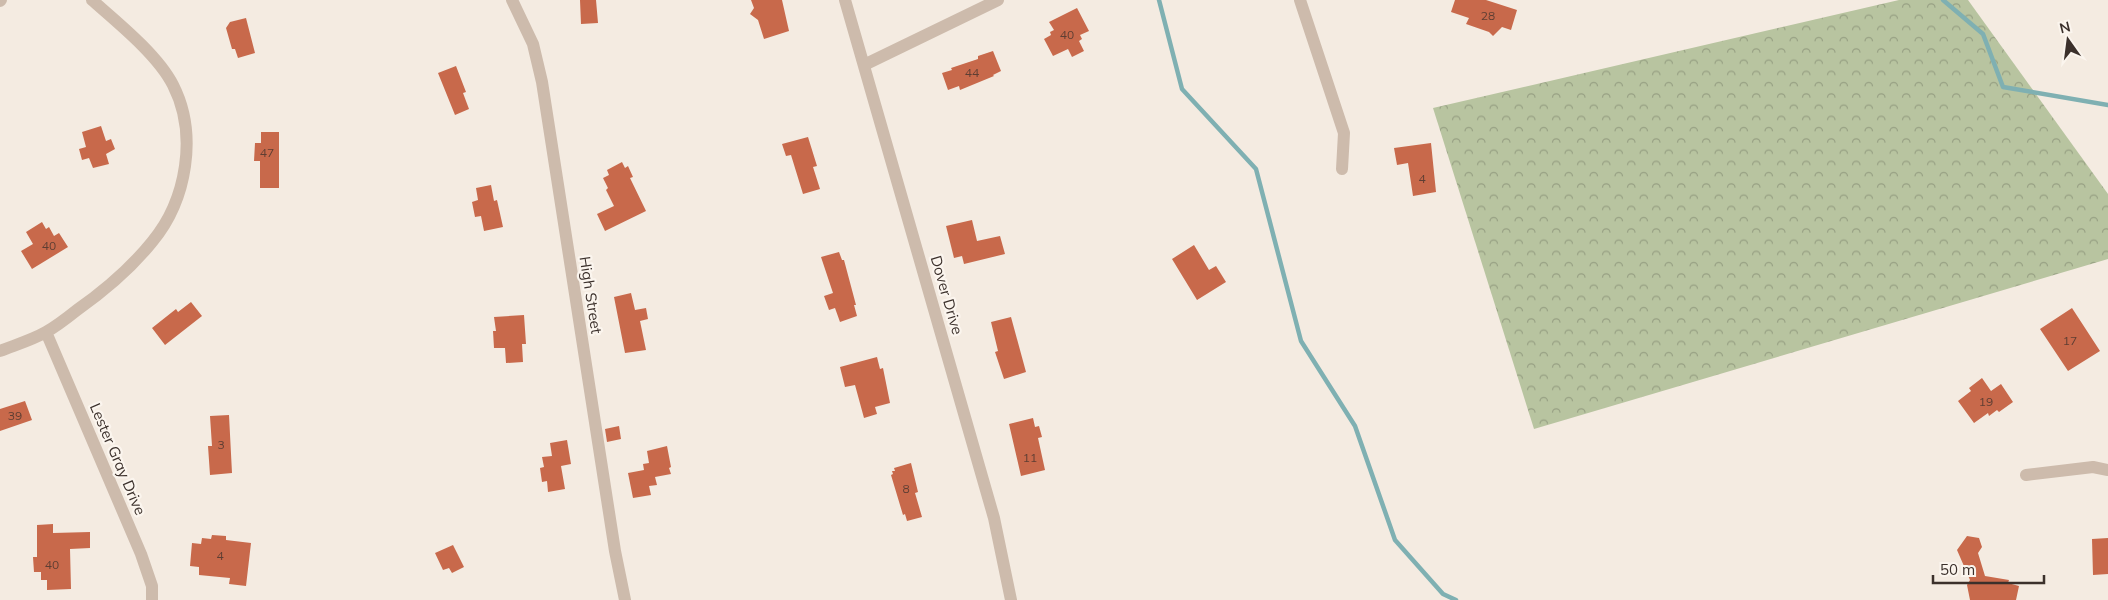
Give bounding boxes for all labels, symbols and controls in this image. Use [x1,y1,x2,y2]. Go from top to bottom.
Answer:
house number: 28 [1481,8,1495,23]
north arrow [2043,15,2093,65]
text: N [2058,17,2072,37]
house number: 40 [1060,27,1074,42]
house number: 44 [965,65,979,80]
house number: 47 [260,145,274,160]
house number: 4 [1418,171,1426,186]
house number: 40 [42,238,56,253]
street label: Dover Drive [927,253,967,337]
street label: High Street [575,255,607,335]
house number: 17 [2063,333,2077,348]
house number: 19 [1979,394,1993,409]
street label: Lester Gray Drive [86,400,150,518]
house number: 39 [8,408,22,423]
house number: 3 [217,437,225,452]
house number: 11 [1023,450,1037,465]
house number: 8 [902,481,910,496]
house number: 4 [216,548,224,563]
scale bar [1933,552,2044,584]
house number: 40 [45,557,59,572]
text: 50 m [1940,560,1975,579]

